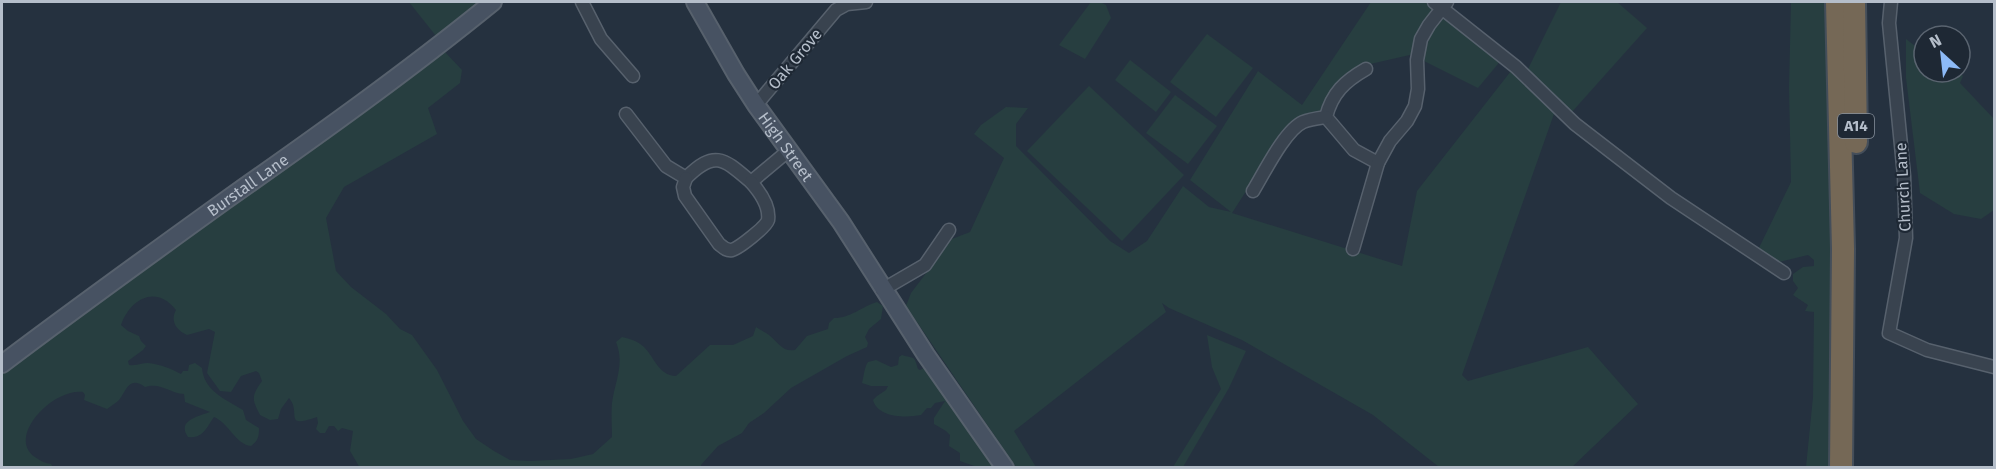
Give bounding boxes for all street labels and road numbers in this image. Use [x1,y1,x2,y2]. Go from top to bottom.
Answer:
street label: Oak Grove [764,25,826,93]
street label: High Street [755,108,818,185]
road number: A14 [1838,114,1874,138]
street label: Church Lane [1891,142,1915,232]
street label: Burstall Lane [203,150,292,220]

